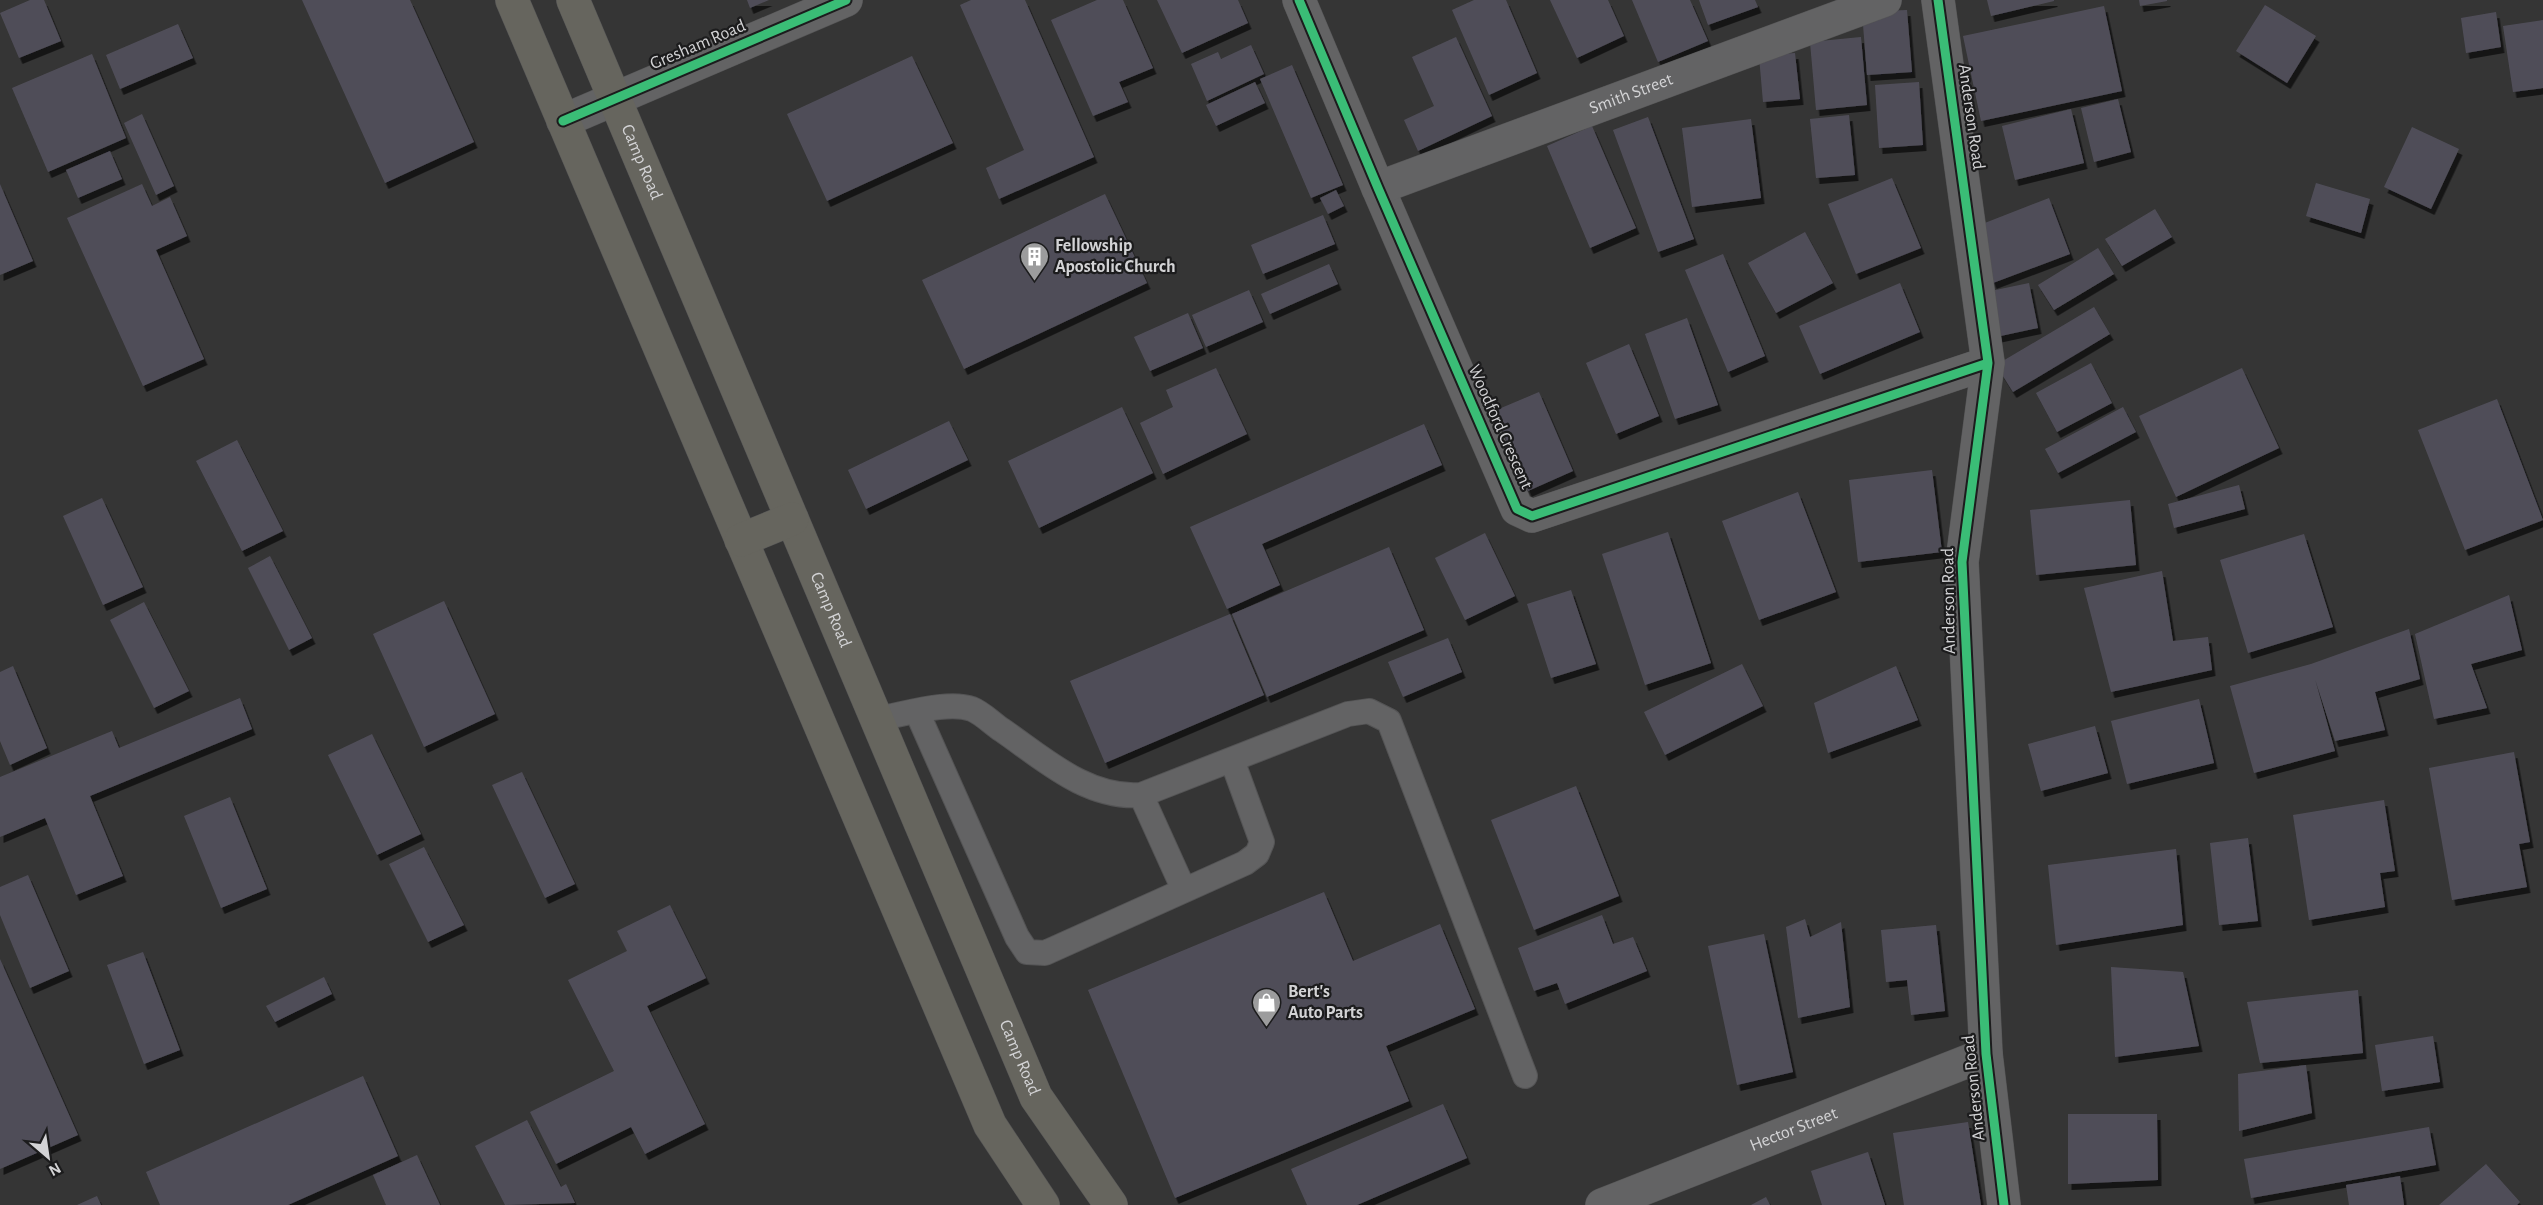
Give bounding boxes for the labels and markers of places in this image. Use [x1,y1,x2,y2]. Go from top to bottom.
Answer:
place label: Fellowship Apostolic Church [1055,237,1175,276]
building icon: Fellowship Apostolic Church [1018,240,1050,282]
place label: Bert's Auto Parts [1288,983,1363,1022]
shop icon: Bert's Auto Parts [1251,986,1283,1028]

